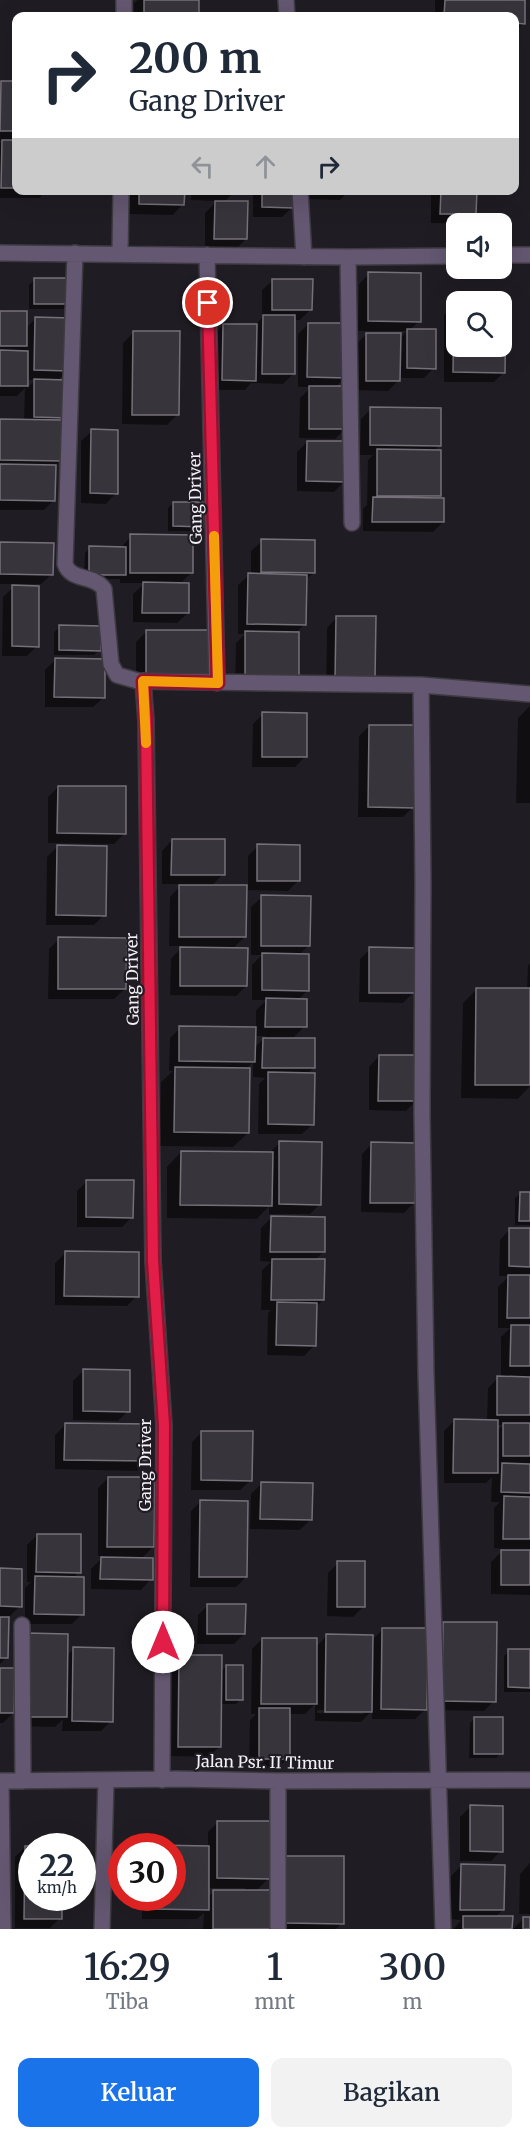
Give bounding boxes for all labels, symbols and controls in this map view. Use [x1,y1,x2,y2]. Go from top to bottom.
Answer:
text: 200 m [129,32,261,84]
icon: right [30,36,108,114]
text: Gang Driver [129,84,285,118]
icon: left [186,150,219,183]
icon: ahead [249,150,282,183]
icon: right [312,150,345,183]
map controls [446,213,512,357]
button: sound [446,213,512,279]
pin [182,277,233,328]
icon: arrive [191,286,224,319]
button: search [446,291,512,357]
street label: Gang Driver [184,451,206,545]
street label: Gang Driver [121,932,143,1026]
street label: Gang Driver [135,1419,155,1511]
position arrow [131,1610,195,1674]
street label: Jalan Psr. II Timur [194,1751,335,1773]
speed limit sign: 30 [108,1833,186,1911]
text: 22 [40,1846,74,1884]
text: km/h [37,1878,77,1897]
text: 16:29 [84,1945,171,1990]
text: 1 [266,1945,283,1990]
text: 300 [379,1945,446,1990]
text: Tiba [106,1989,149,2014]
text: mnt [254,1989,295,2014]
text: m [403,1989,422,2014]
button: Keluar [18,2058,259,2127]
button: Bagikan [271,2058,512,2127]

